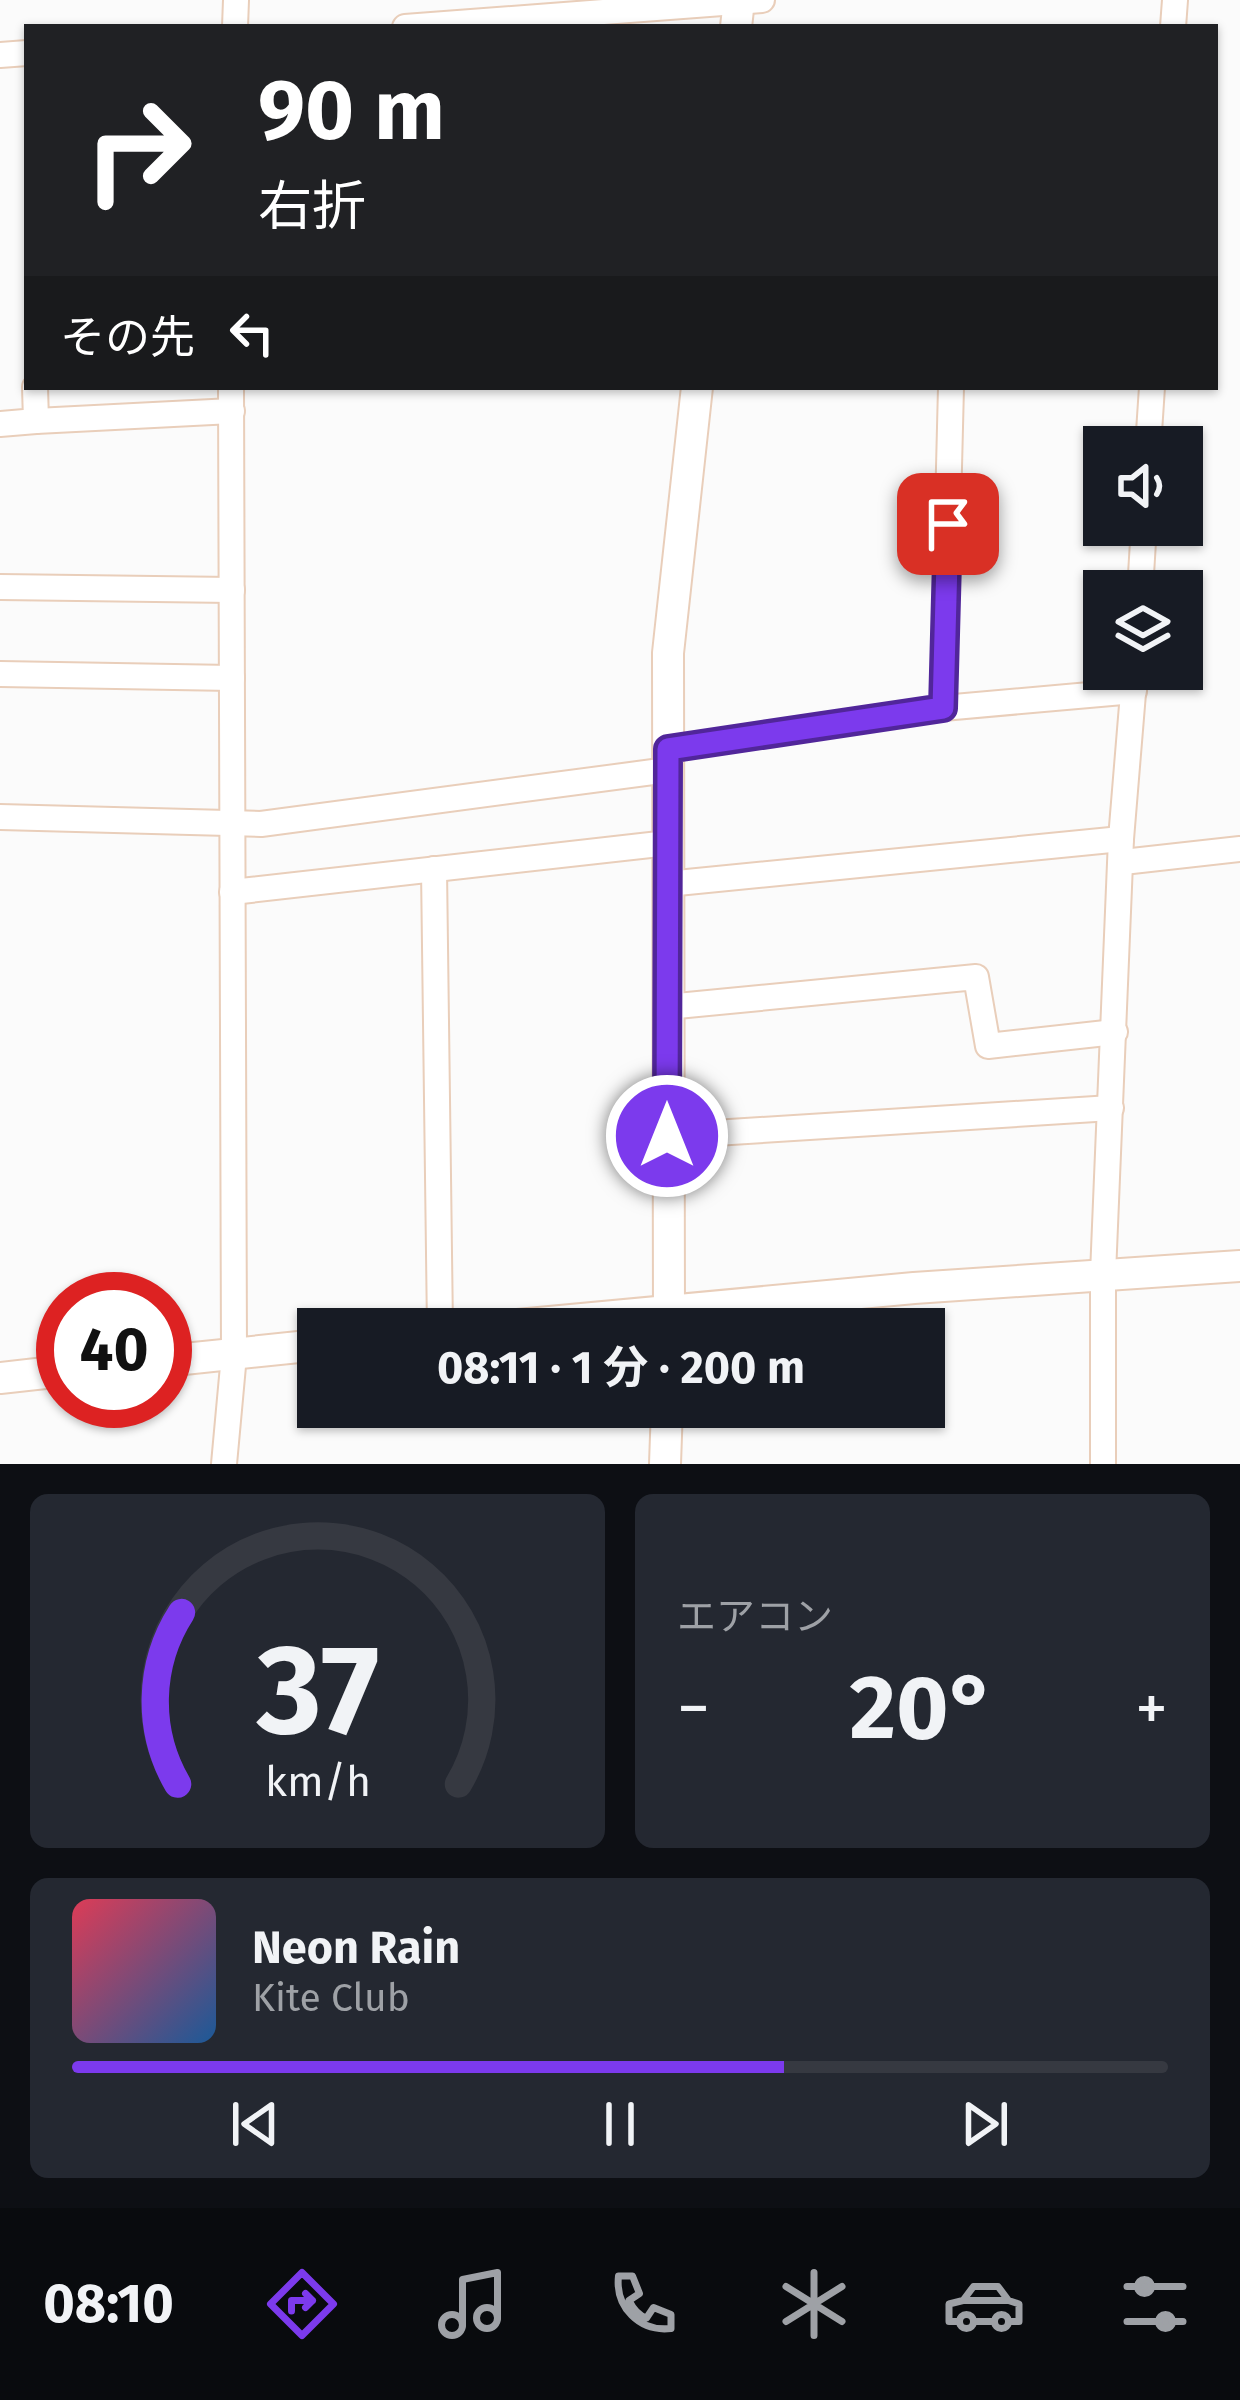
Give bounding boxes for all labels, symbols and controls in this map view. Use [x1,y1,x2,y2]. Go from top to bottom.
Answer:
text: 90 m [258,60,445,161]
icon: right [60,72,216,228]
text: 右折 [258,175,366,239]
icon: left [219,300,285,366]
text: その先 [60,311,195,365]
map controls [1083,426,1203,690]
button: sound [1083,426,1203,546]
pin [897,473,999,575]
icon: arrive [915,491,981,557]
button: layers [1083,570,1203,690]
position arrow [604,1073,730,1199]
speed limit sign: 40 [36,1272,192,1428]
text: 08:11 · 1 分 · 200 m [437,1341,805,1395]
text: エアコン [677,1594,833,1640]
text: 37 [255,1616,379,1766]
text: 20° [849,1654,996,1762]
text: − [677,1669,710,1748]
text: + [1135,1669,1168,1748]
text: km/h [264,1756,371,1807]
text: Neon Rain [252,1921,460,1975]
text: Kite Club [252,1975,410,2021]
icon: previous [222,2091,288,2157]
icon: pause [587,2091,653,2157]
icon: next [952,2091,1018,2157]
icon: directions [260,2262,344,2346]
icon: music [431,2262,515,2346]
icon: phone [601,2262,685,2346]
icon: climate [772,2262,856,2346]
icon: car [942,2262,1026,2346]
icon: filters [1113,2262,1197,2346]
text: 08:10 [43,2272,174,2336]

